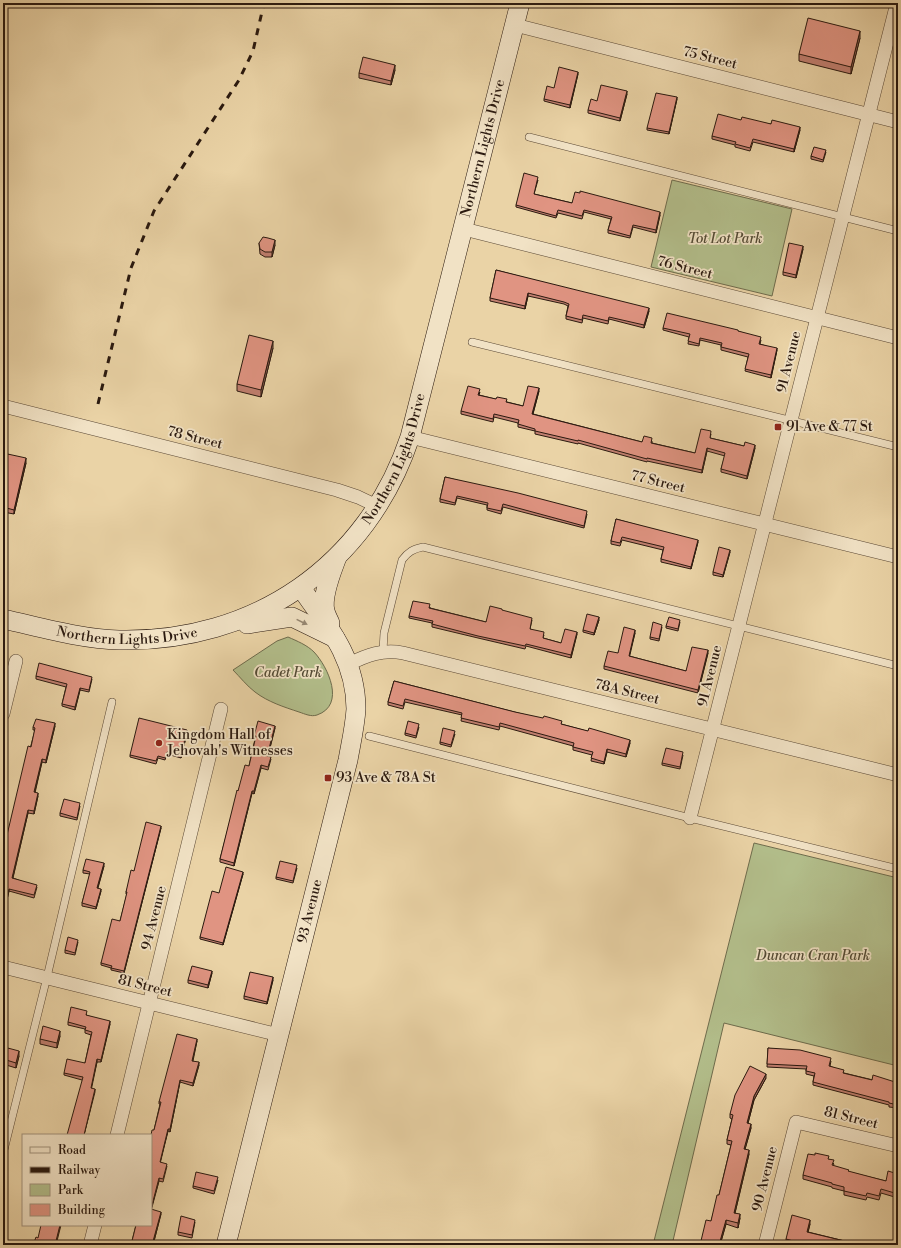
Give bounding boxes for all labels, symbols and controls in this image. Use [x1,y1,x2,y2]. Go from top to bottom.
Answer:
street label: 75 Street [681,43,739,73]
street label: Northern Lights Drive [457,77,509,219]
park label: Tot Lot Park [688,230,762,248]
street label: 76 Street [656,252,714,284]
street label: 91 Avenue [773,329,805,395]
street label: Northern Lights Drive [358,391,430,528]
place label: 91 Ave & 77 St [786,418,873,436]
street label: 78 Street [166,422,225,454]
marker: 91 Ave & 77 St [773,422,783,432]
street label: 77 Street [629,467,687,497]
one-way arrow [296,618,308,625]
street label: Northern Lights Drive [55,622,199,649]
street label: 91 Avenue [694,643,726,709]
park label: Cadet Park [254,664,322,682]
street label: 78A Street [593,675,661,709]
place label: Kingdom Hall of Jehovah's Witnesses [166,726,293,760]
marker: Kingdom Hall of Jehovah's Witnesses [154,738,164,748]
place label: 93 Ave & 78A St [336,769,436,787]
marker: 93 Ave & 78A St [323,773,333,783]
street label: 93 Avenue [293,878,327,945]
street label: 94 Avenue [137,884,171,952]
park label: Duncan Cran Park [755,947,870,965]
street label: 81 Street [116,971,174,1001]
street label: 81 Street [822,1103,880,1133]
legend [22,1134,152,1226]
text: Road [58,1143,86,1158]
street label: 90 Avenue [748,1144,782,1214]
text: Railway [58,1163,100,1178]
text: Park [58,1183,84,1198]
text: Building [57,1203,106,1218]

